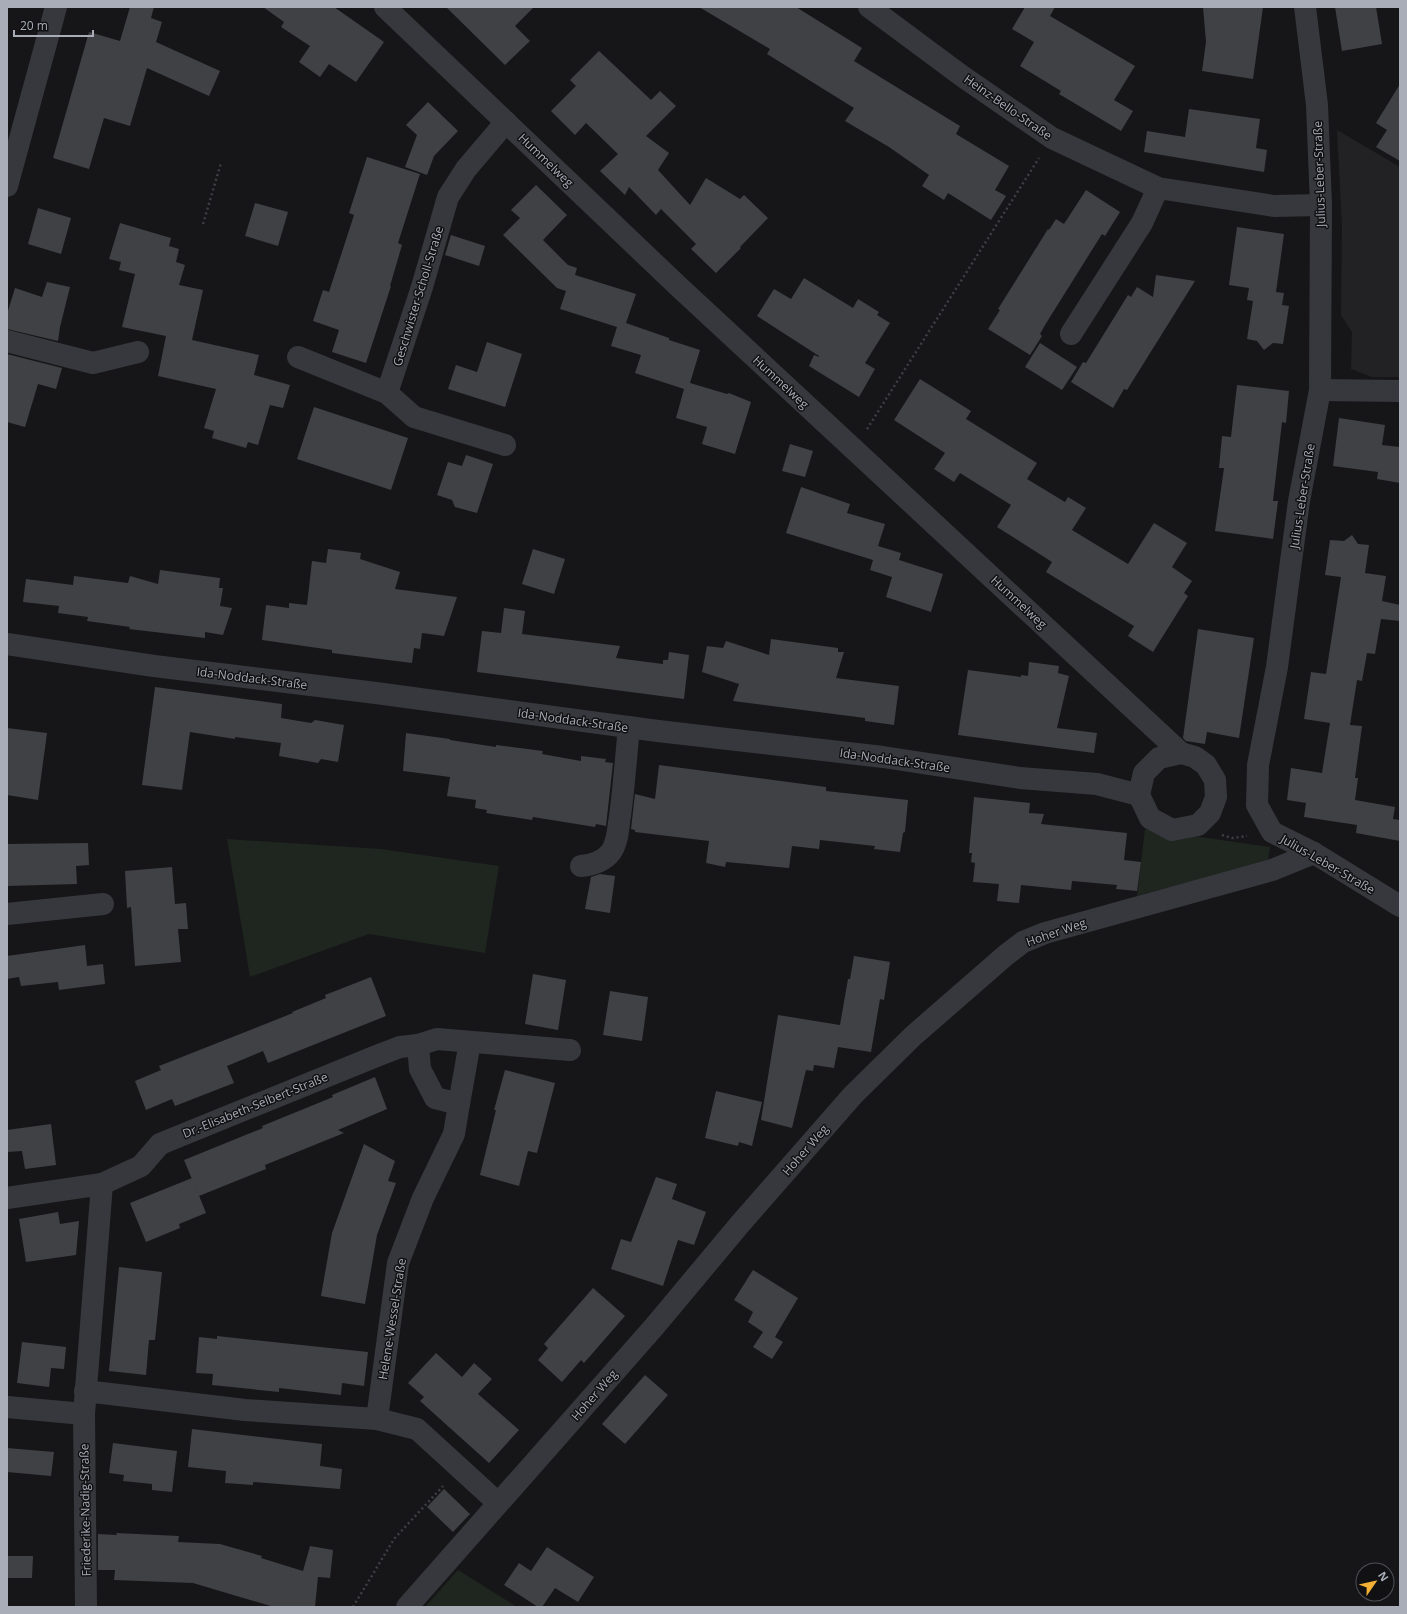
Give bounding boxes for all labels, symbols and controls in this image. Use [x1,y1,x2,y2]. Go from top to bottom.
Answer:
scale bar [14,12,93,38]
text: 20 m [20,17,48,34]
street label: Heinz-Bello-Straße [961,70,1056,144]
street label: Julius-Leber-Straße [1309,120,1329,228]
street label: Hummelweg [515,129,578,191]
street label: Geschwister-Scholl-Straße [389,224,447,368]
street label: Hummelweg [749,352,813,413]
street label: Julius-Leber-Straße [1285,442,1319,551]
street label: Hummelweg [987,572,1051,633]
street label: Ida-Noddack-Straße [196,663,309,693]
street label: Ida-Noddack-Straße [517,704,630,736]
street label: Ida-Noddack-Straße [839,744,952,776]
street label: Julius-Leber-Straße [1277,830,1378,898]
street label: Hoher Weg [1024,914,1089,950]
street label: Dr.-Elisabeth-Selbert-Straße [180,1068,330,1142]
street label: Hoher Weg [778,1120,832,1179]
street label: Helene-Wessel-Straße [374,1257,410,1381]
street label: Hoher Weg [567,1365,621,1424]
street label: Friederike-Nadig-Straße [75,1443,95,1577]
north arrow [1355,1562,1395,1602]
text: N [1375,1568,1392,1584]

